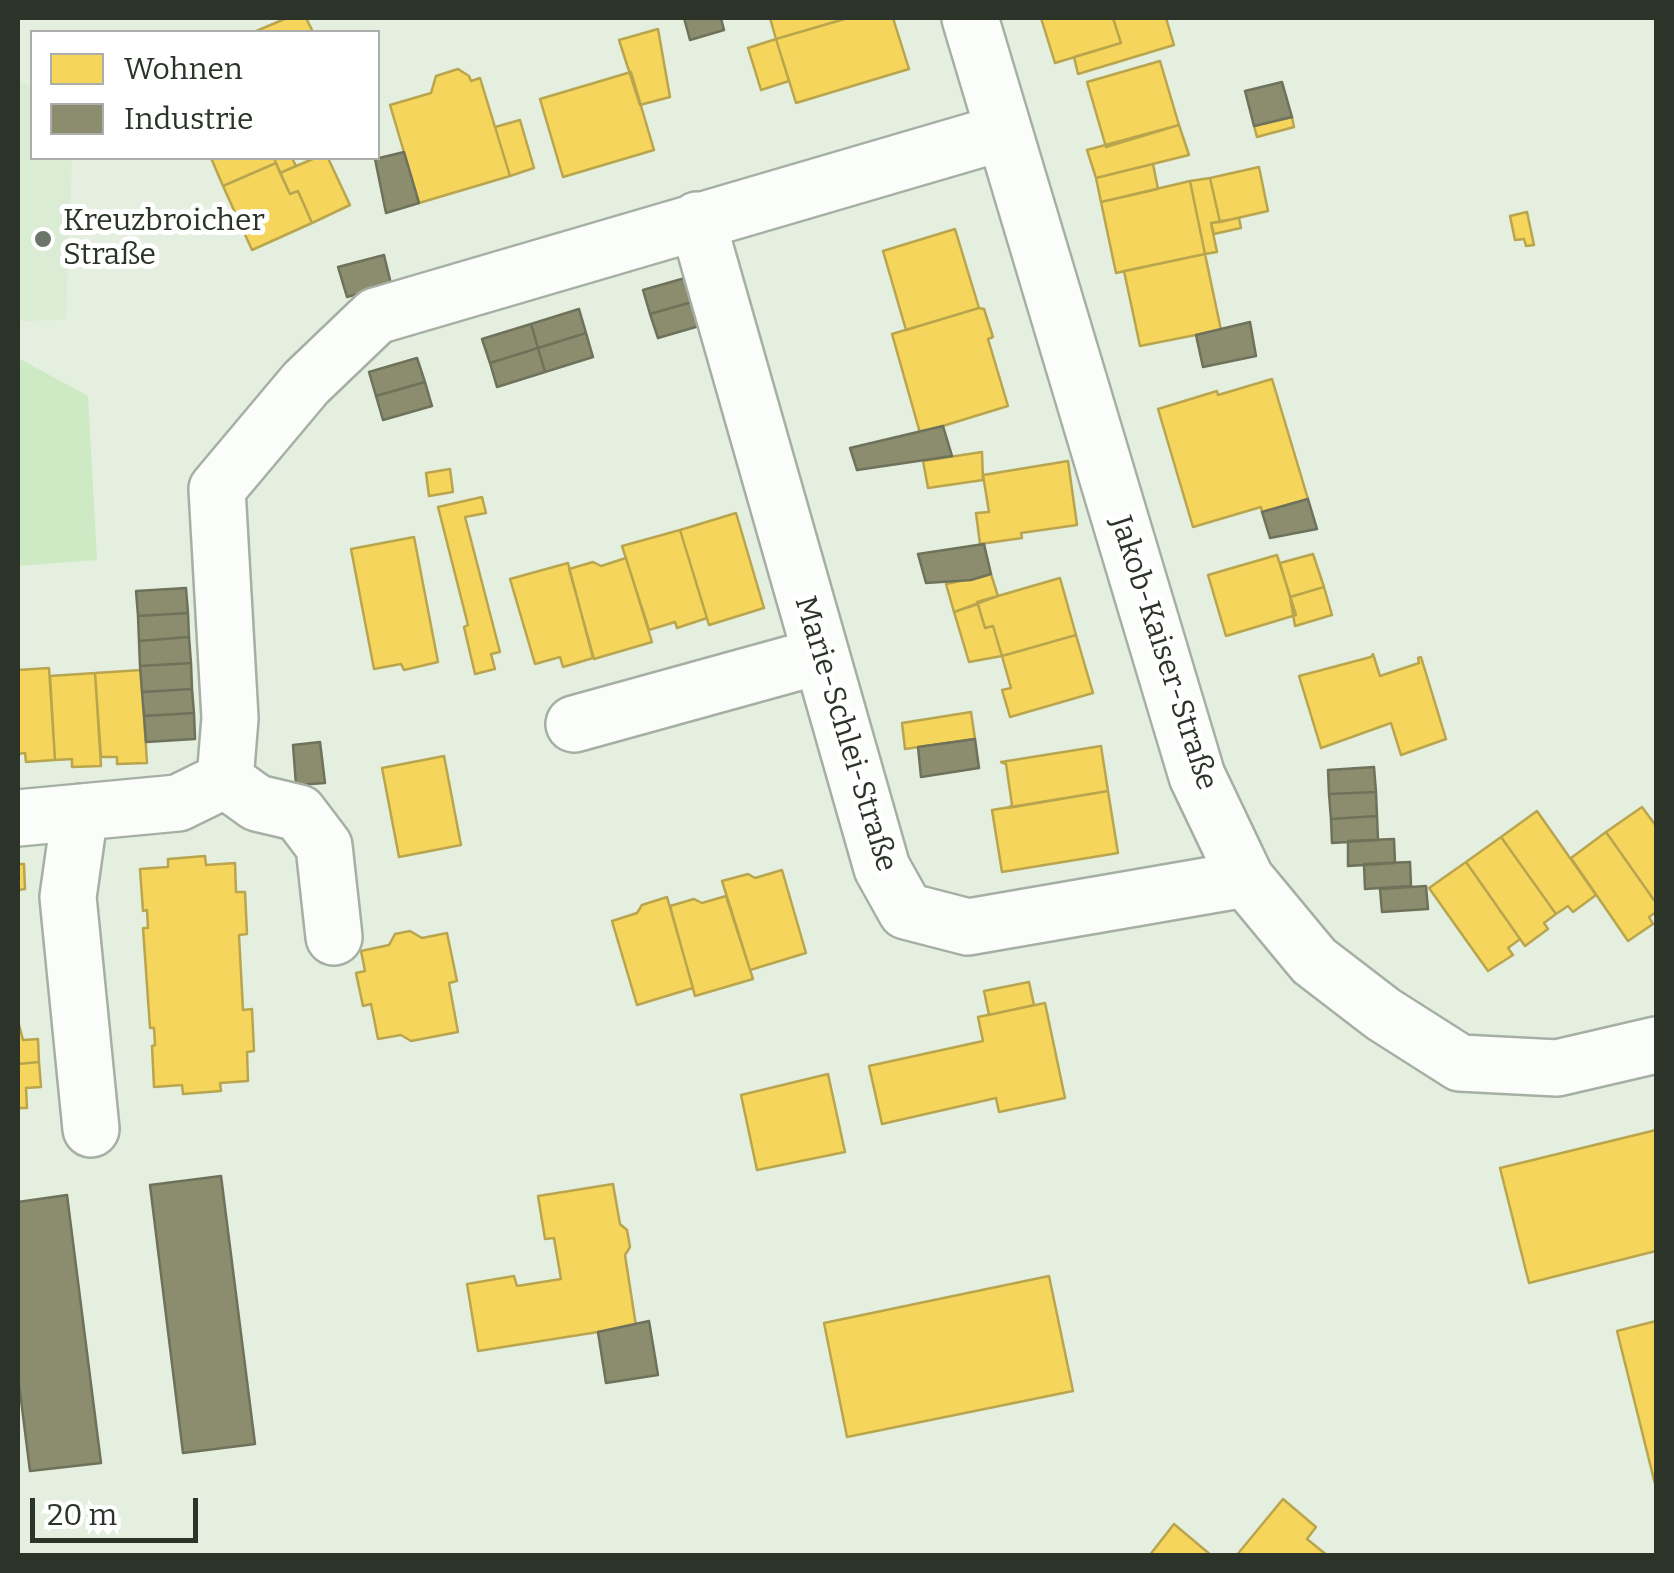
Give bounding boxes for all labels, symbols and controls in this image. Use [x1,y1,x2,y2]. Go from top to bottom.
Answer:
legend [30,30,380,160]
text: Wohnen [124,51,243,87]
text: Industrie [124,101,253,137]
place label: Kreuzbroicher Straße [63,204,265,274]
marker: Kreuzbroicher Straße [32,228,54,250]
street label: Jakob-Kaiser-Straße [1102,511,1224,795]
street label: Marie-Schlei-Straße [786,592,904,876]
scale bar [35,1478,202,1540]
text: 20 m [47,1497,117,1533]

